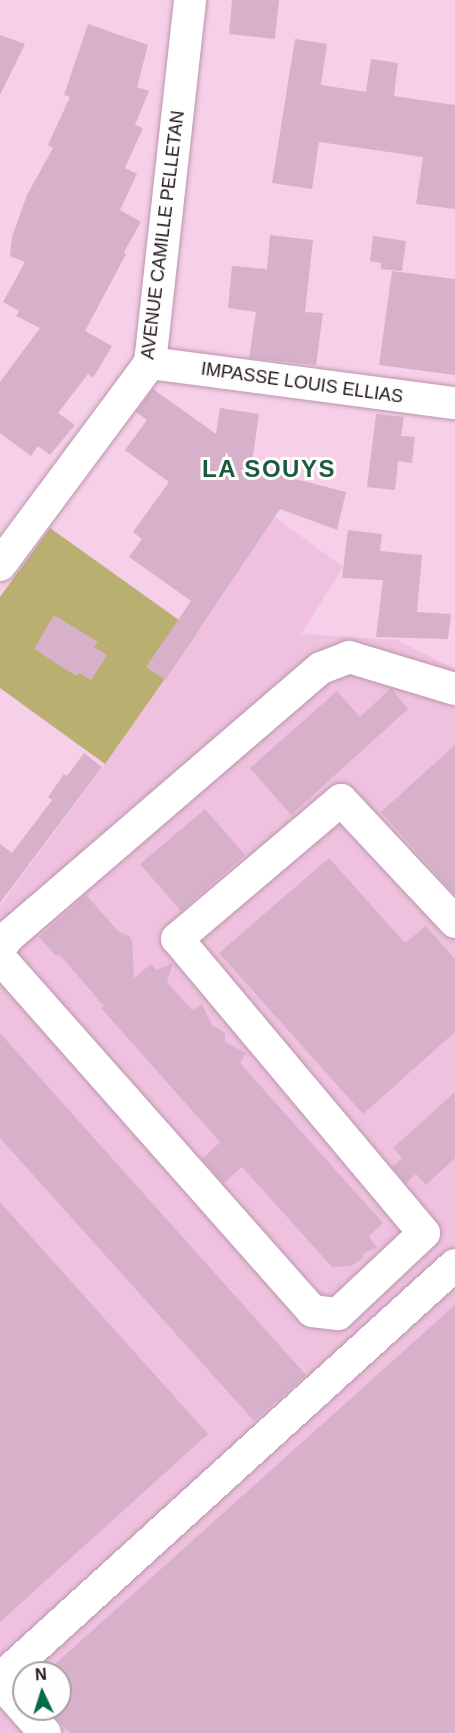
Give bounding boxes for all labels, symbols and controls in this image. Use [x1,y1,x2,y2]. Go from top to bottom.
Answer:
street label: AVENUE CAMILLE PELLETAN [137,109,189,361]
street label: IMPASSE LOUIS ELLIAS [200,358,404,408]
district label: LA SOUYS [202,455,336,483]
north arrow [12,1661,72,1721]
text: N [34,1666,47,1683]

